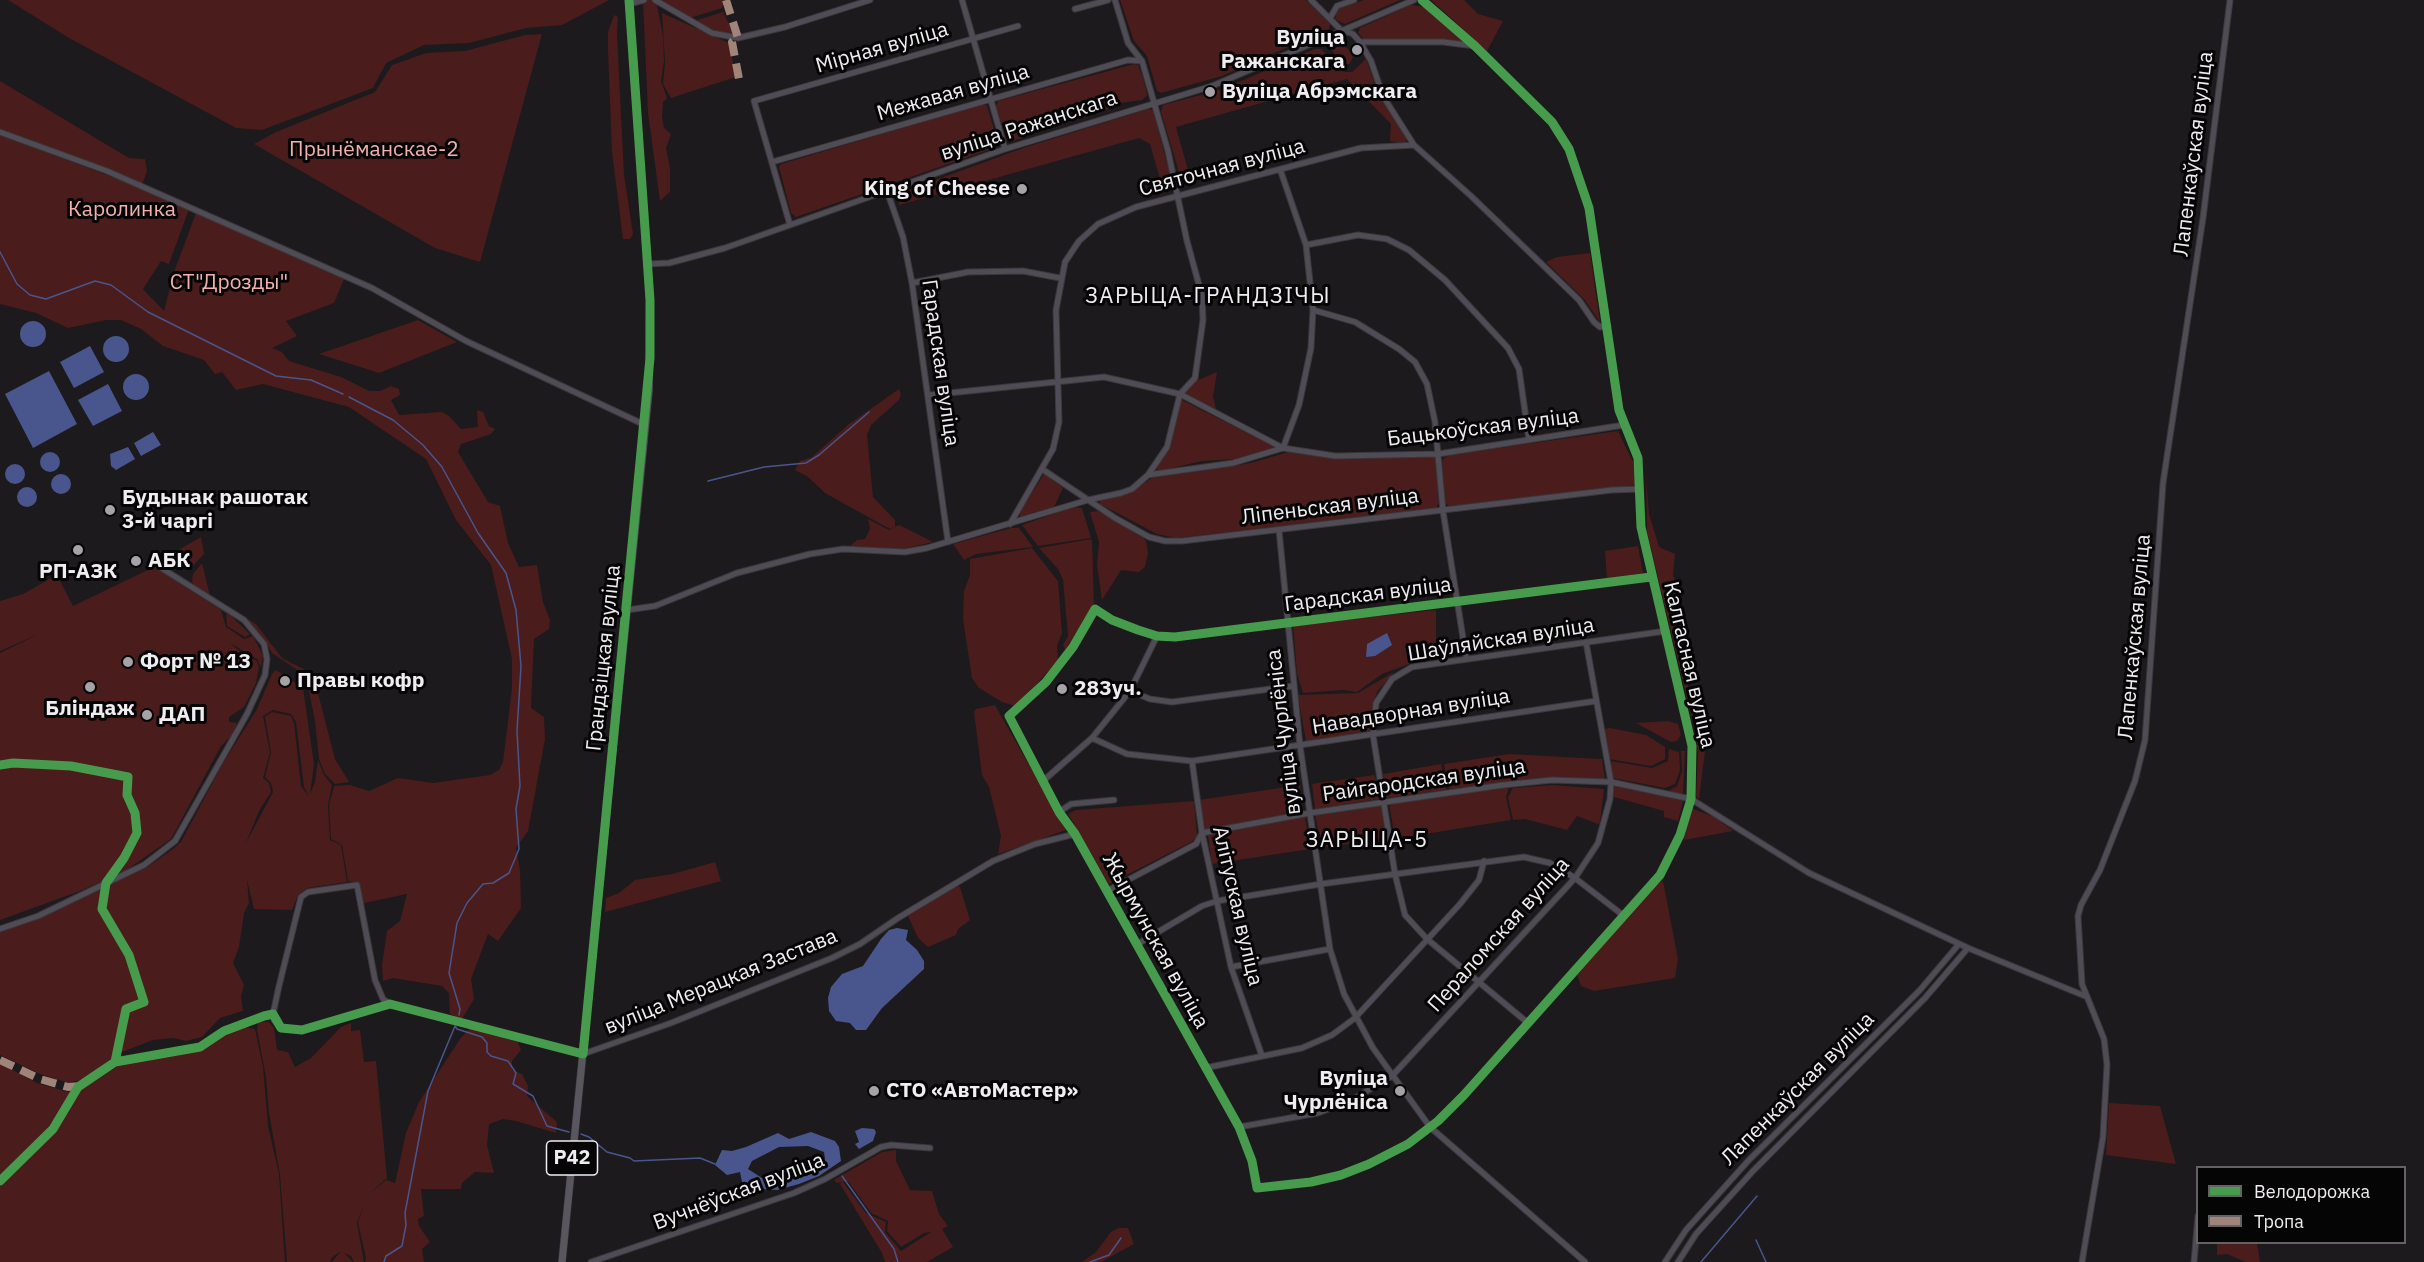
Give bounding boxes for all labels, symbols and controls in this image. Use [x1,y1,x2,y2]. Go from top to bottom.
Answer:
street label: Мірная вуліца [813,17,951,79]
place label: Вуліца Ражанскага [1221,25,1345,75]
marker: Вуліца Ражанскага [1350,43,1364,57]
street label: Лапенкаўская вуліца [2169,50,2219,258]
street label: Межавая вуліца [874,59,1032,127]
place label: Вуліца Абрэмскага [1222,79,1417,105]
marker: Вуліца Абрэмскага [1203,85,1217,99]
street label: вуліца Ражанскага [938,86,1120,166]
street label: Святочная вуліца [1136,134,1308,202]
park label: Прынёманскае-2 [289,137,459,163]
place label: King of Cheese [864,176,1010,202]
marker: King of Cheese [1015,182,1029,196]
park label: Каролинка [68,197,176,223]
park label: СТ"Дрозды" [170,270,288,296]
street label: Гарадская вуліца [916,278,964,448]
district label: ЗАРЫЦА-ГРАНДЗІЧЫ [1085,284,1331,310]
street label: Бацькоўская вуліца [1386,404,1580,452]
street label: Ліпеньская вуліца [1240,484,1420,530]
place label: Будынак рашотак 3-й чаргі [122,485,308,535]
marker: Будынак рашотак 3-й чаргі [103,503,117,517]
street label: Лапенкаўская вуліца [2113,533,2157,741]
marker: РП-АЗК [71,543,85,557]
place label: АБК [148,548,190,574]
marker: АБК [129,554,143,568]
place label: РП-АЗК [39,559,117,585]
street label: Грандзіцкая вуліца [582,564,626,752]
street label: Гарадская вуліца [1283,572,1453,618]
street label: Калгасная вуліца [1658,579,1720,751]
street label: Шаўляйская вуліца [1406,613,1596,667]
street label: вуліца Чурлёніса [1261,648,1307,816]
place label: Форт № 13 [140,649,251,675]
marker: Форт № 13 [121,655,135,669]
place label: Правы кофр [297,668,424,694]
marker: Правы кофр [278,674,292,688]
place label: 283уч. [1074,676,1142,702]
marker: Бліндаж [83,680,97,694]
marker: 283уч. [1055,682,1069,696]
street label: Навадворная вуліца [1310,684,1512,740]
place label: Бліндаж [45,696,135,722]
place label: ДАП [159,702,205,728]
marker: ДАП [140,708,154,722]
street label: Райгародская вуліца [1321,754,1527,808]
street label: Алітуская вуліца [1206,824,1268,988]
district label: ЗАРЫЦА-5 [1305,828,1429,854]
street label: Жырмунская вуліца [1096,849,1214,1033]
street label: Пераломская вуліца [1423,852,1575,1018]
street label: вуліца Мерацкая Застава [601,924,841,1040]
street label: Лапенкаўская вуліца [1716,1007,1880,1171]
place label: Вуліца Чурлёніса [1284,1066,1388,1116]
place label: СТО «АвтоМастер» [886,1078,1078,1104]
marker: СТО «АвтоМастер» [867,1084,881,1098]
marker: Вуліца Чурлёніса [1393,1084,1407,1098]
road number: Р42 [546,1141,598,1175]
street label: Вучнёўская вуліца [650,1148,828,1236]
legend [2196,1166,2406,1244]
text: Велодорожка [2254,1180,2370,1203]
text: Тропа [2254,1210,2304,1233]

